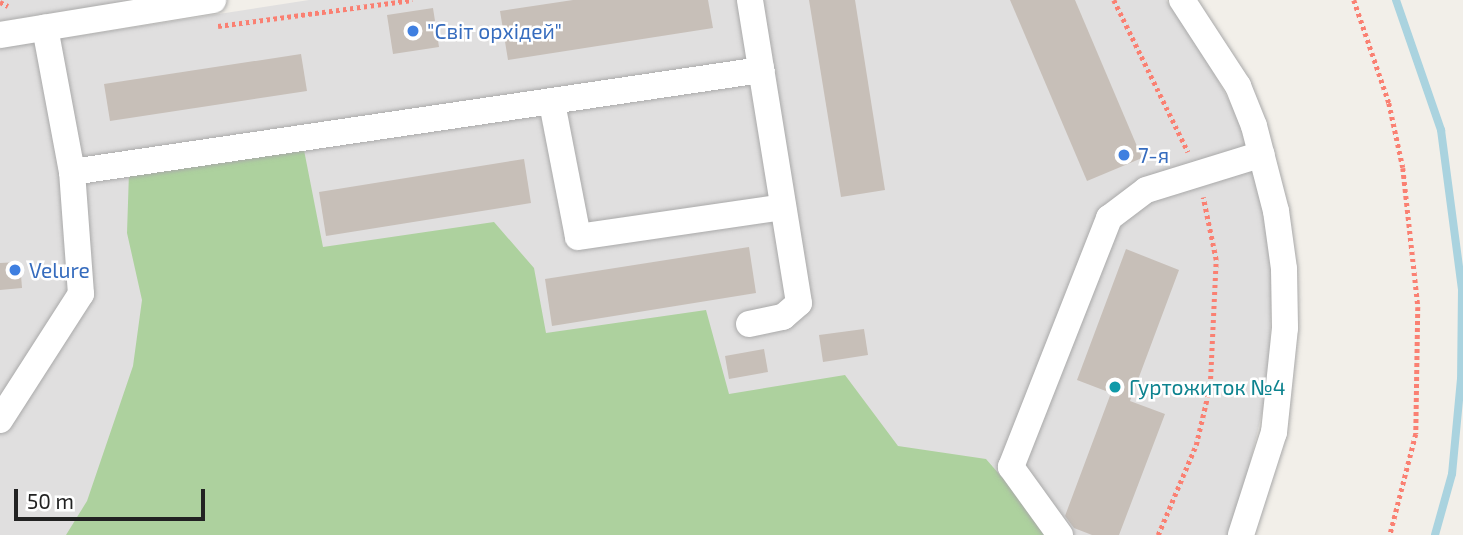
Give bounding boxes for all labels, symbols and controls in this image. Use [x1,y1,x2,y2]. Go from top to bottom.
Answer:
place label: "Світ орхідей" [427,18,562,44]
marker: "Світ орхідей" [405,23,421,39]
place label: 7-я [1138,142,1169,168]
marker: 7-я [1116,147,1132,163]
place label: Velure [29,257,90,283]
marker: Velure [7,262,23,278]
place label: Гуртожиток №4 [1129,374,1286,400]
marker: Гуртожиток №4 [1107,379,1123,395]
scale bar [18,476,208,520]
text: 50 m [27,488,74,513]

